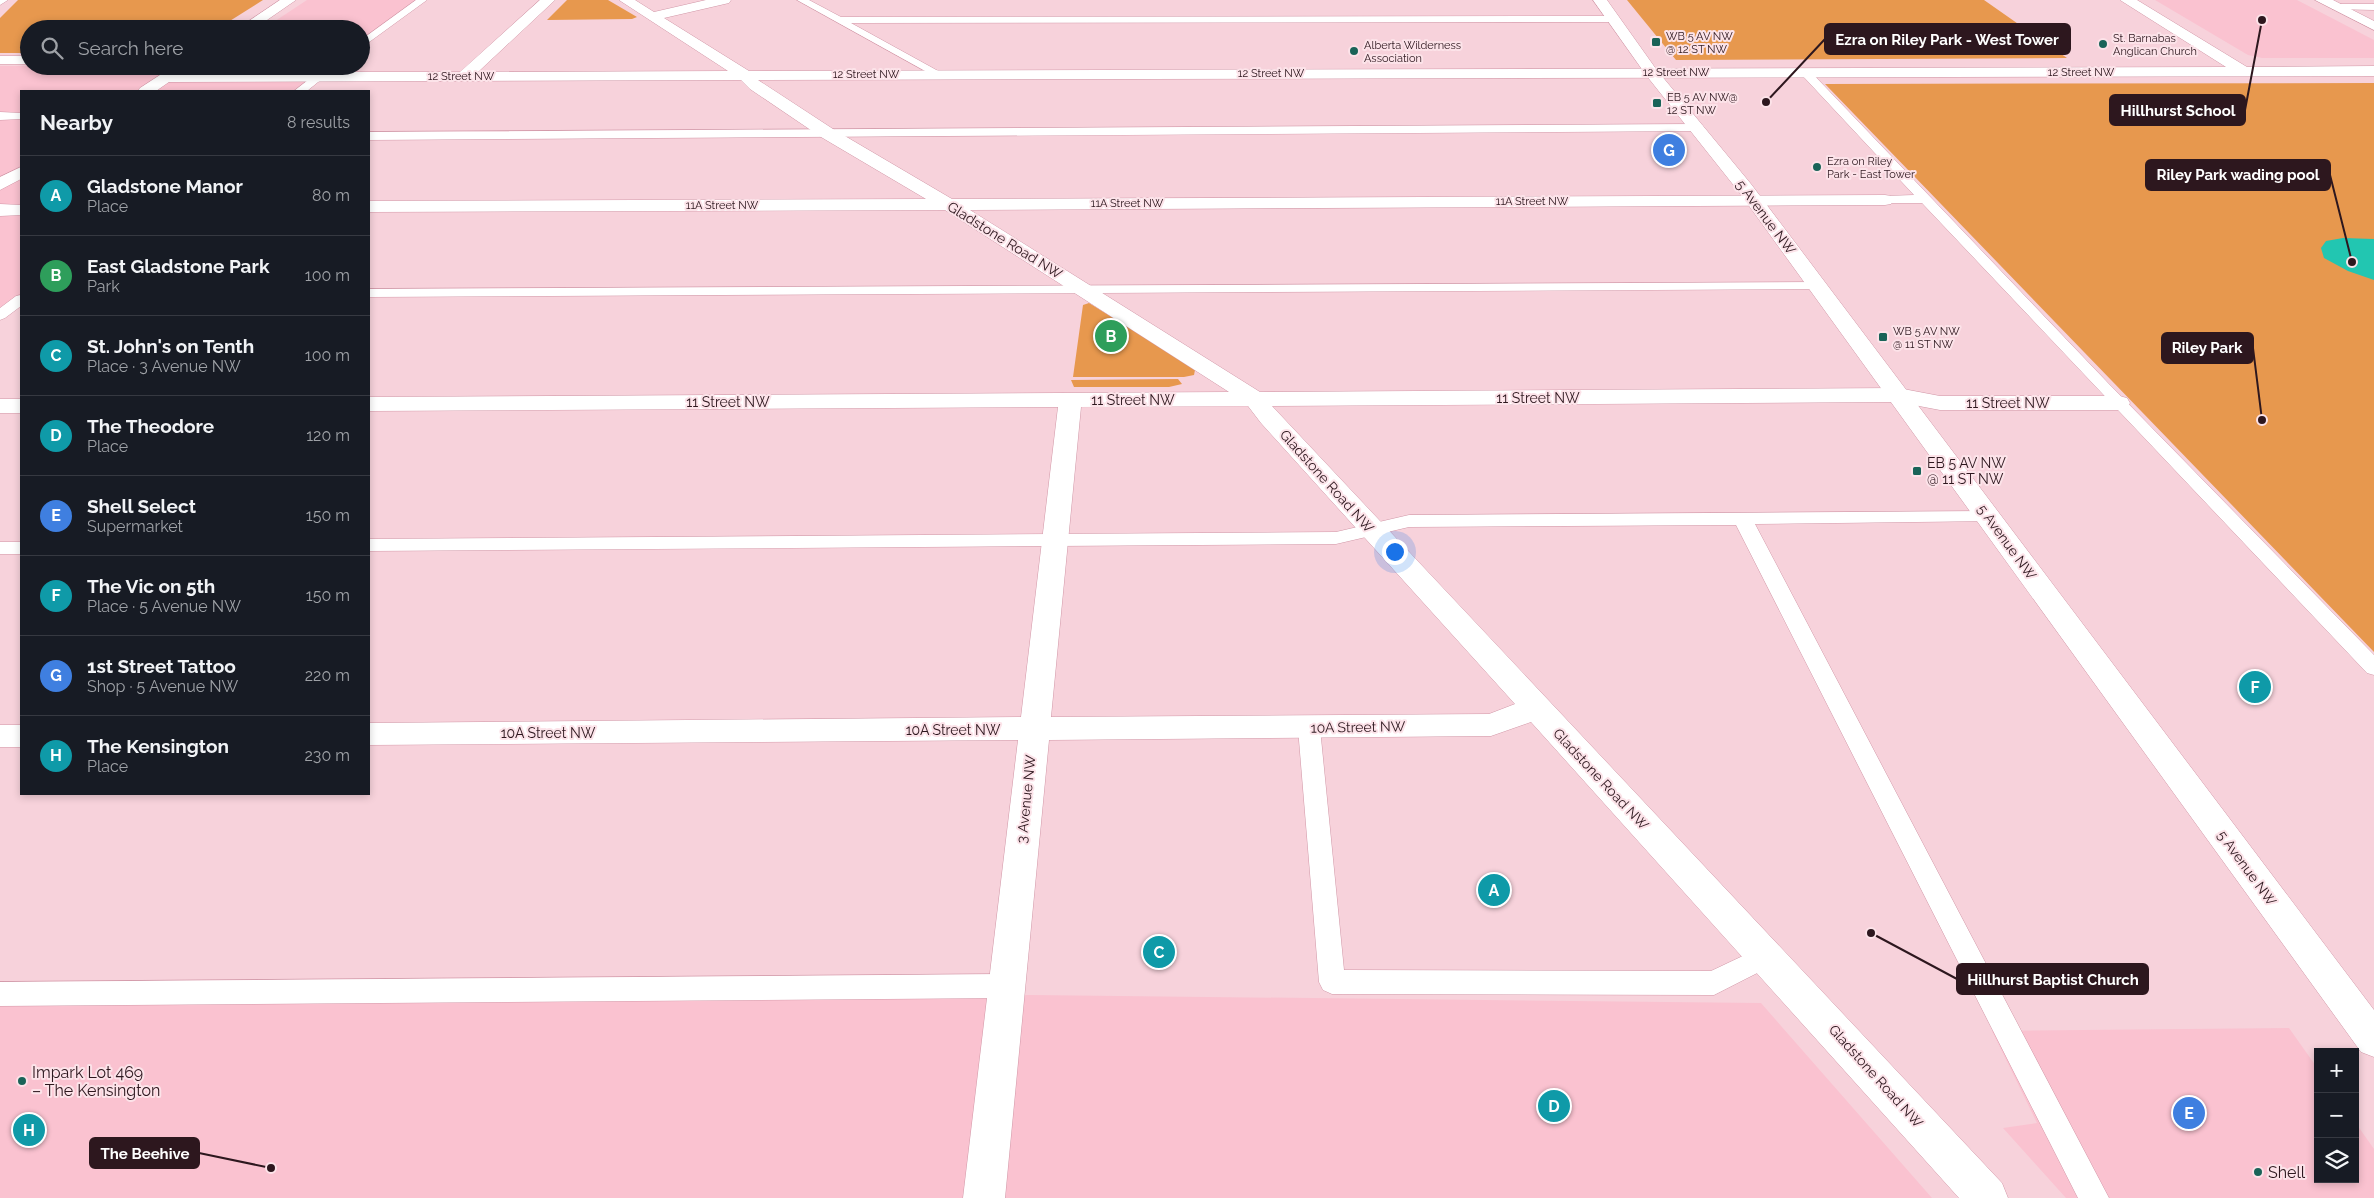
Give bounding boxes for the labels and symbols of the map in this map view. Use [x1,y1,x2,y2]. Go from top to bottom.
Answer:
callout: Ezra on Riley Park - West Tower [1825,24,2070,54]
place label: WB 5 AV NW @ 12 ST NW [1666,30,1733,56]
text: Ezra on Riley Park - West Tower [1835,31,2059,49]
place label: St. Barnabas Anglican Church [2113,32,2197,58]
marker: WB 5 AV NW @ 12 ST NW [1650,36,1662,48]
marker: St. Barnabas Anglican Church [2097,38,2109,50]
place label: Alberta Wilderness Association [1364,39,1461,65]
marker: Alberta Wilderness Association [1348,45,1360,57]
street label: 12 Street NW [1643,66,1710,79]
street label: 12 Street NW [2048,66,2115,79]
street label: 12 Street NW [1238,67,1305,80]
street label: 12 Street NW [833,68,900,81]
street label: 12 Street NW [428,70,495,83]
place label: EB 5 AV NW@ 12 ST NW [1667,91,1738,117]
callout: Hillhurst School [2110,95,2245,125]
marker: EB 5 AV NW@ 12 ST NW [1651,97,1663,109]
text: Hillhurst School [2120,102,2236,120]
pin: G [1653,131,1685,169]
place label: Ezra on Riley Park - East Tower [1827,155,1915,181]
callout: Riley Park wading pool [2146,160,2330,190]
marker: Ezra on Riley Park - East Tower [1811,161,1823,173]
text: Riley Park wading pool [2156,166,2320,184]
street label: 5 Avenue NW [1733,177,1799,258]
street label: 11A Street NW [1496,195,1569,208]
street label: 11A Street NW [1091,197,1164,210]
street label: Gladstone Road NW [945,198,1066,282]
street label: 11A Street NW [686,199,759,212]
pin: B [1095,317,1127,355]
place label: WB 5 AV NW @ 11 ST NW [1893,325,1960,351]
marker: WB 5 AV NW @ 11 ST NW [1877,331,1889,343]
callout: Riley Park [2162,333,2253,363]
text: Riley Park [2172,339,2243,357]
street label: 11 Street NW [1496,390,1580,406]
street label: 11 Street NW [1091,392,1175,408]
street label: 11 Street NW [686,394,770,410]
street label: 11 Street NW [1966,395,2050,411]
street label: Gladstone Road NW [1277,426,1377,536]
place label: EB 5 AV NW @ 11 ST NW [1927,455,2006,487]
marker: EB 5 AV NW @ 11 ST NW [1911,465,1923,477]
street label: 5 Avenue NW [1974,501,2040,583]
your location [1382,539,1408,565]
pin: F [2239,668,2271,706]
street label: 10A Street NW [1310,718,1406,736]
street label: 10A Street NW [906,722,1001,738]
street label: 10A Street NW [501,725,596,741]
street label: Gladstone Road NW [1550,725,1652,833]
street label: 3 Avenue NW [1013,754,1039,844]
street label: 5 Avenue NW [2214,827,2280,909]
pin: A [1478,871,1510,909]
pin: C [1143,933,1175,971]
callout: Hillhurst Baptist Church [1957,964,2148,994]
text: Hillhurst Baptist Church [1967,971,2139,989]
street label: Gladstone Road NW [1826,1021,1926,1131]
place label: Impark Lot 469 – The Kensington [32,1063,160,1100]
marker: Impark Lot 469 – The Kensington [16,1075,28,1087]
pin: D [1538,1087,1570,1125]
pin: E [2173,1094,2205,1132]
pin: H [13,1111,45,1149]
callout: The Beehive [90,1138,199,1168]
text: The Beehive [101,1145,189,1163]
place label: Shell [2268,1163,2306,1182]
marker: Shell [2252,1166,2264,1178]

